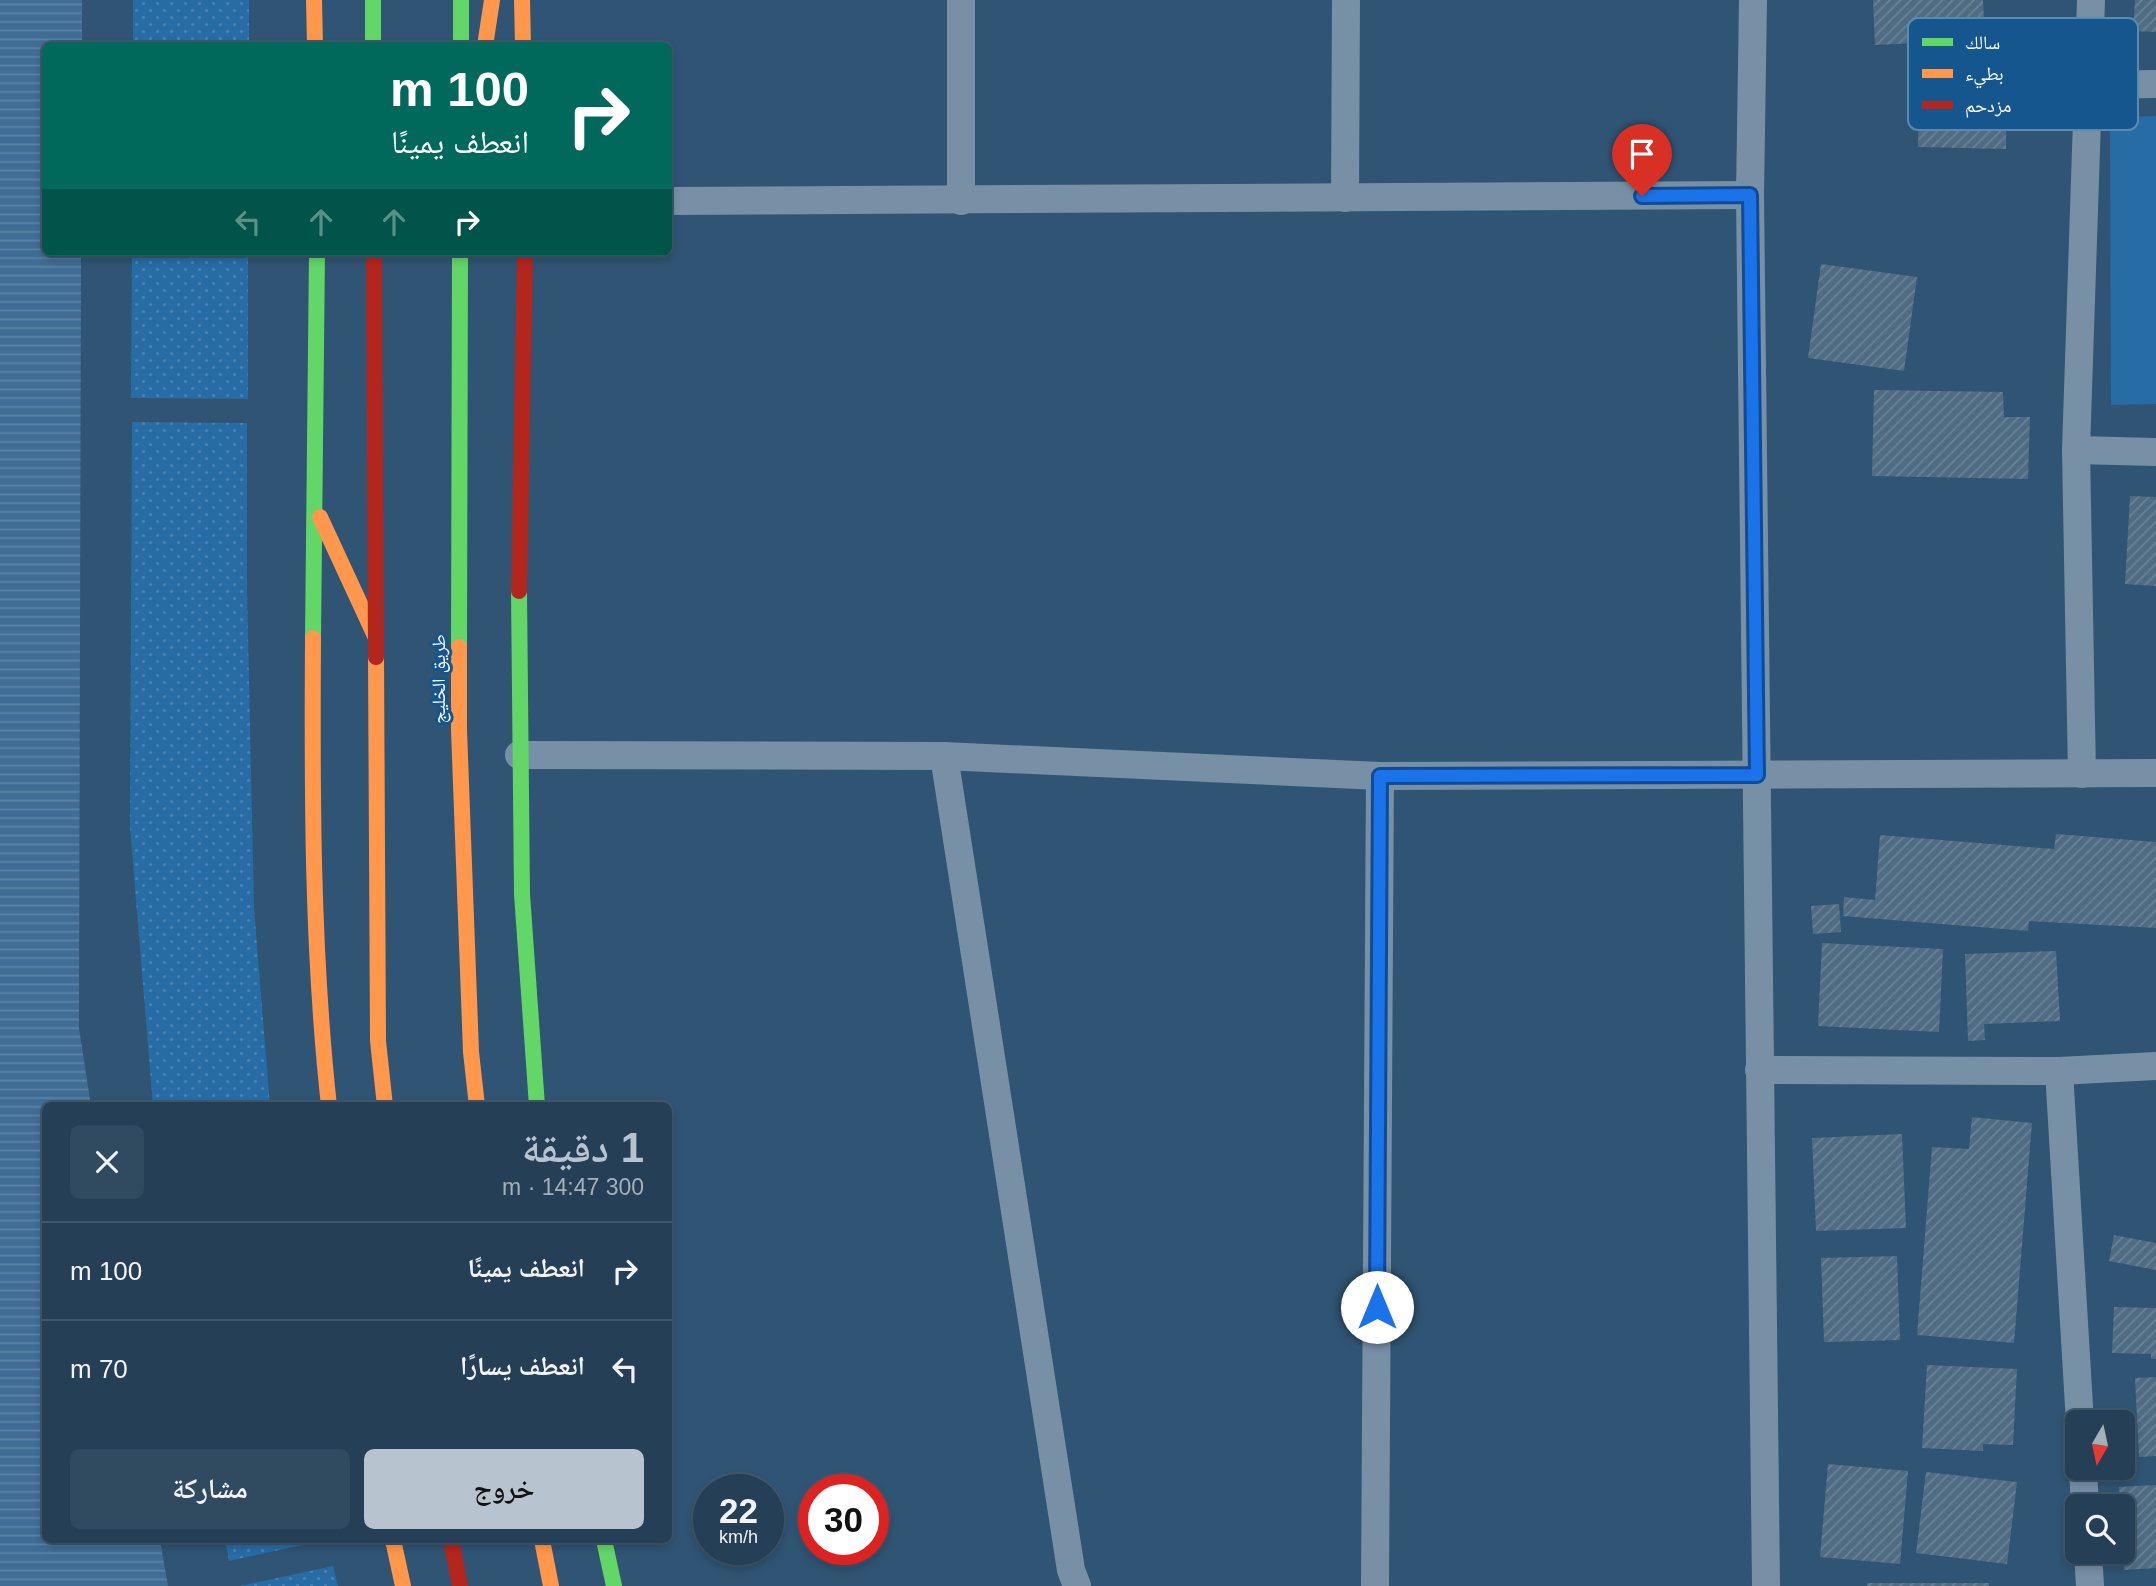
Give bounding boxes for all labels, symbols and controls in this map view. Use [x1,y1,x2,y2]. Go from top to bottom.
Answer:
legend [1908,18,2138,130]
text: سالك [1965,32,2000,53]
text: 100 m [390,62,529,116]
text: بطيء [1965,63,2004,89]
icon: right [553,70,644,161]
text: مزدحم [1965,95,2011,118]
text: انعطف يمينًا [391,124,529,160]
pin [1612,124,1672,196]
icon: arrive [1623,135,1661,173]
icon: left [229,203,267,241]
icon: ahead [302,203,340,241]
icon: ahead [375,203,413,241]
icon: right [448,203,486,241]
street label: طريق الخليج [428,634,451,724]
text: 1 دقيقة [522,1124,644,1171]
button: close [70,1125,144,1199]
text: 300 m · 14:47 [502,1174,644,1200]
icon: right [606,1252,644,1290]
text: انعطف يمينًا [468,1253,585,1283]
text: 100 m [70,1256,142,1286]
position arrow [1340,1270,1414,1344]
icon: left [606,1350,644,1388]
text: انعطف يسارًا [460,1351,585,1381]
text: 70 m [70,1354,128,1384]
north arrow [2065,1410,2135,1480]
map controls [2065,1410,2135,1564]
button: مشاركة [70,1449,350,1529]
button: خروج [364,1449,644,1529]
speed limit sign: 30 [798,1474,889,1565]
text: 22 [719,1491,758,1530]
button: search [2065,1494,2135,1564]
text: km/h [719,1527,758,1547]

